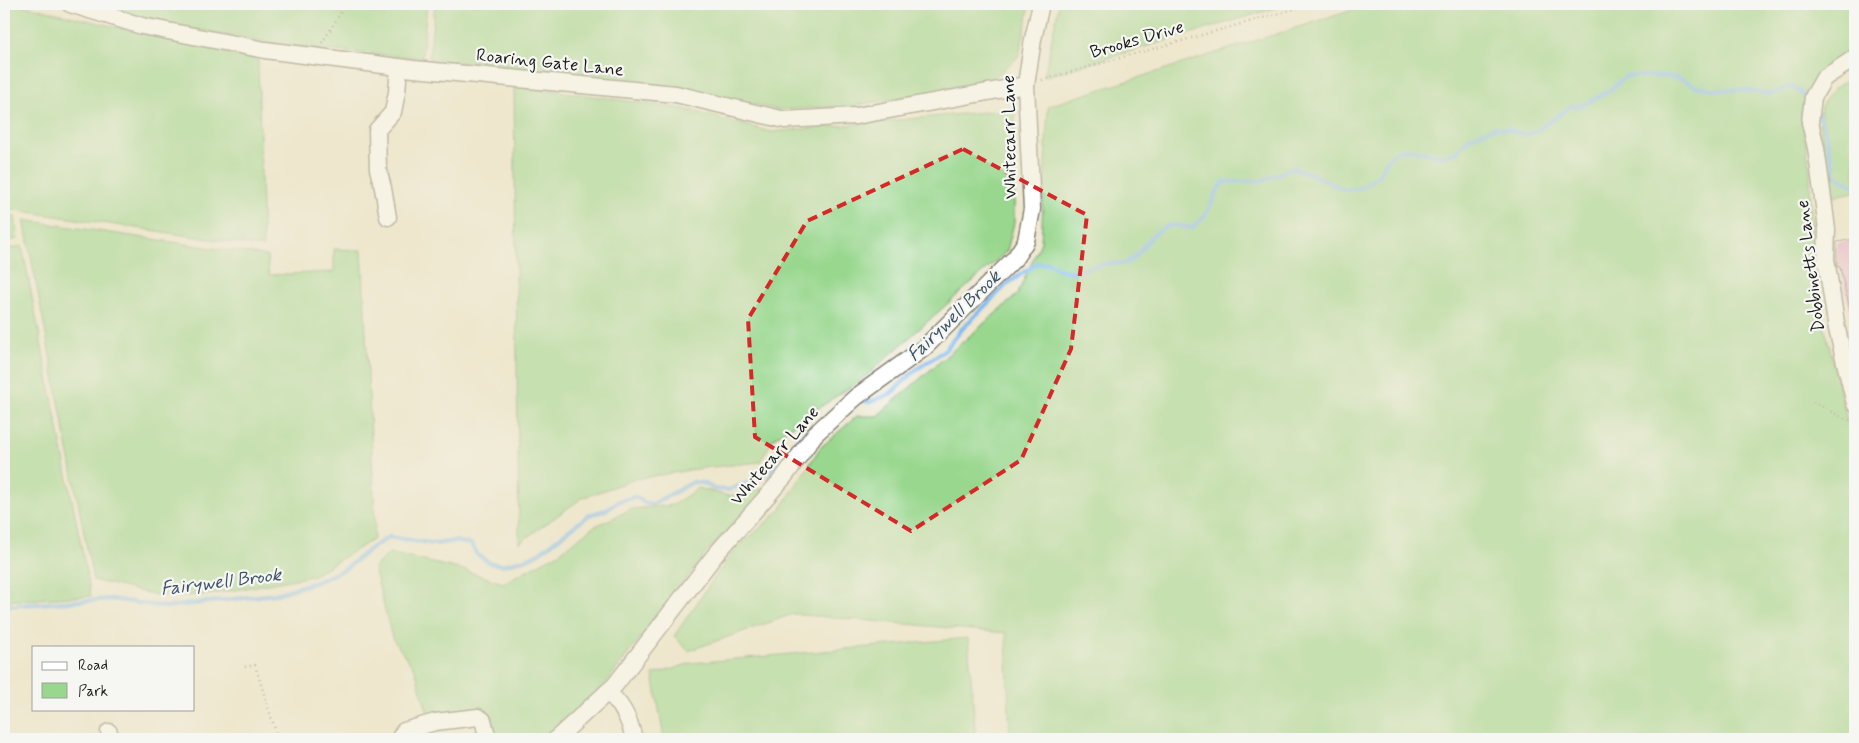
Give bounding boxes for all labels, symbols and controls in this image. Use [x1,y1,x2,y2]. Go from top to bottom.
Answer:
street label: Brooks Drive [1087,15,1187,65]
street label: Roaring Gate Lane [475,43,625,83]
street label: Whitecarr Lane [997,75,1023,199]
street label: Dobbinetts Lane [1791,199,1831,333]
water label: Fairywell Brook [902,264,1007,367]
street label: Whitecarr Lane [725,401,825,511]
water label: Fairywell Brook [159,562,284,602]
legend [32,646,195,710]
text: Road [78,656,108,676]
text: Park [78,682,108,702]

